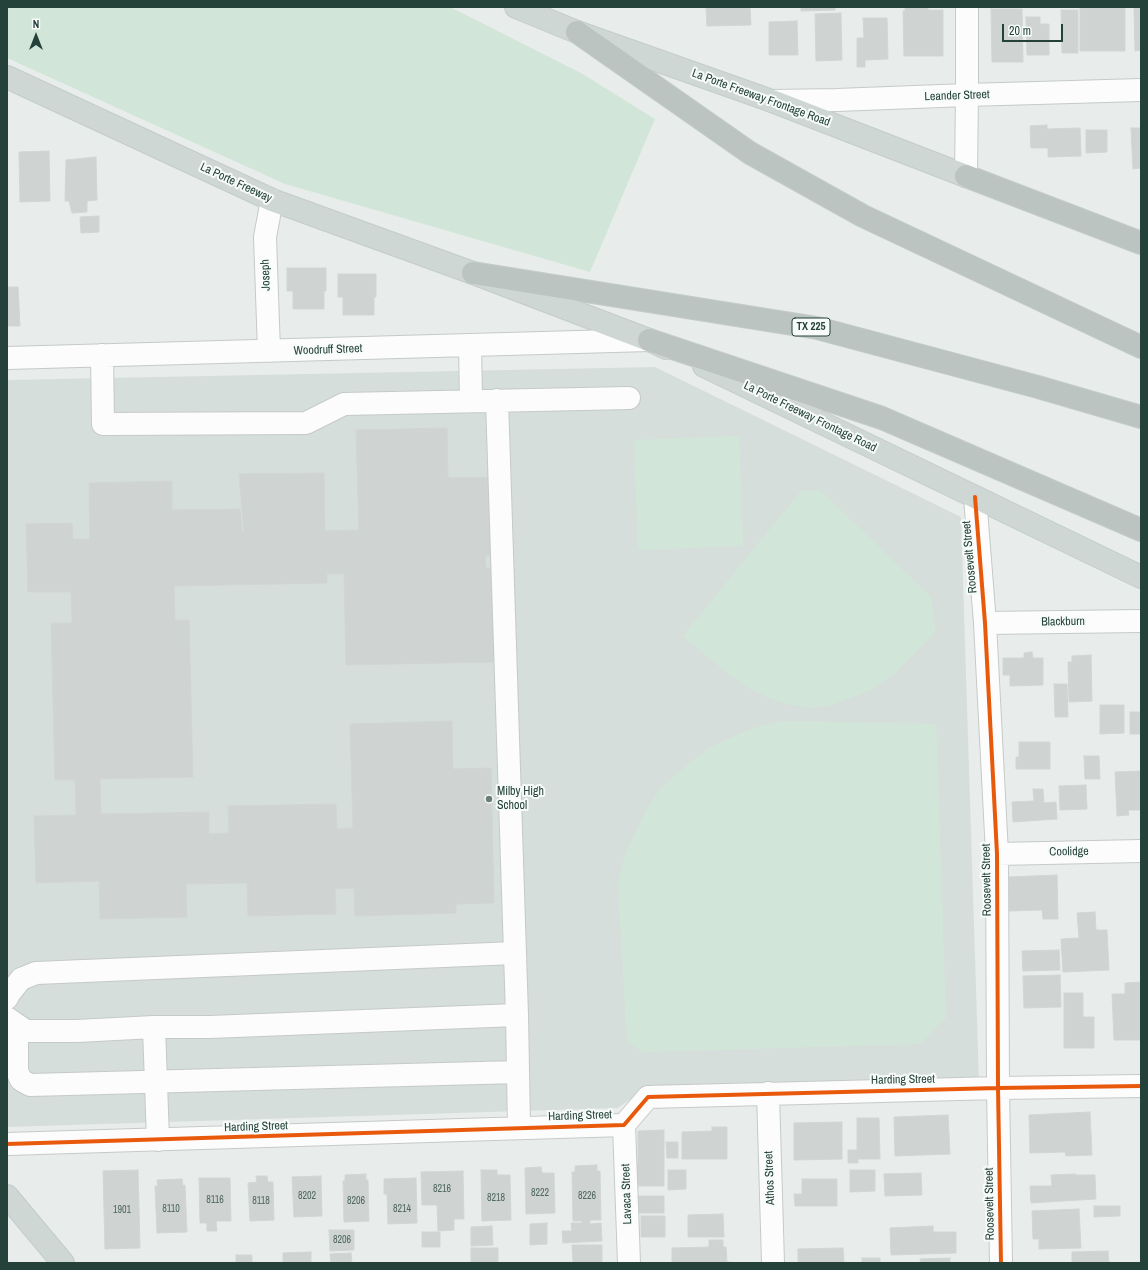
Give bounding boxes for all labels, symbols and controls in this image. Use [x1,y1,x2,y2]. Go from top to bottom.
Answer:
north arrow [16,16,56,56]
scale bar [1004,16,1065,42]
text: N [33,17,39,31]
text: 20 m [1009,23,1031,39]
street label: La Porte Freeway Frontage Road [690,66,832,130]
street label: Leander Street [924,88,990,104]
street label: La Porte Freeway [198,160,274,206]
street label: Joseph [258,259,274,291]
road number: TX 225 [792,318,830,336]
street label: Woodruff Street [293,342,363,358]
street label: La Porte Freeway Frontage Road [741,379,879,455]
street label: Roosevelt Street [960,520,980,594]
street label: Blackburn [1041,614,1085,630]
place label: Milby High School [497,785,544,813]
marker: Milby High School [484,794,494,804]
street label: Roosevelt Street [979,844,995,916]
street label: Coolidge [1049,844,1089,860]
street label: Harding Street [871,1072,935,1088]
street label: Harding Street [548,1108,612,1124]
street label: Harding Street [224,1119,288,1135]
street label: Athos Street [762,1151,778,1205]
street label: Lavaca Street [619,1163,635,1225]
street label: Roosevelt Street [982,1168,998,1240]
house number: 8216 [433,1183,451,1195]
house number: 8222 [531,1187,549,1199]
house number: 8202 [298,1190,316,1202]
house number: 8226 [578,1190,596,1202]
house number: 8218 [487,1192,505,1204]
house number: 8116 [206,1194,224,1206]
house number: 8118 [252,1195,270,1207]
house number: 8206 [347,1195,365,1207]
house number: 8110 [162,1203,180,1215]
house number: 8214 [393,1203,411,1215]
house number: 1901 [113,1204,131,1216]
house number: 8206 [333,1234,351,1246]

